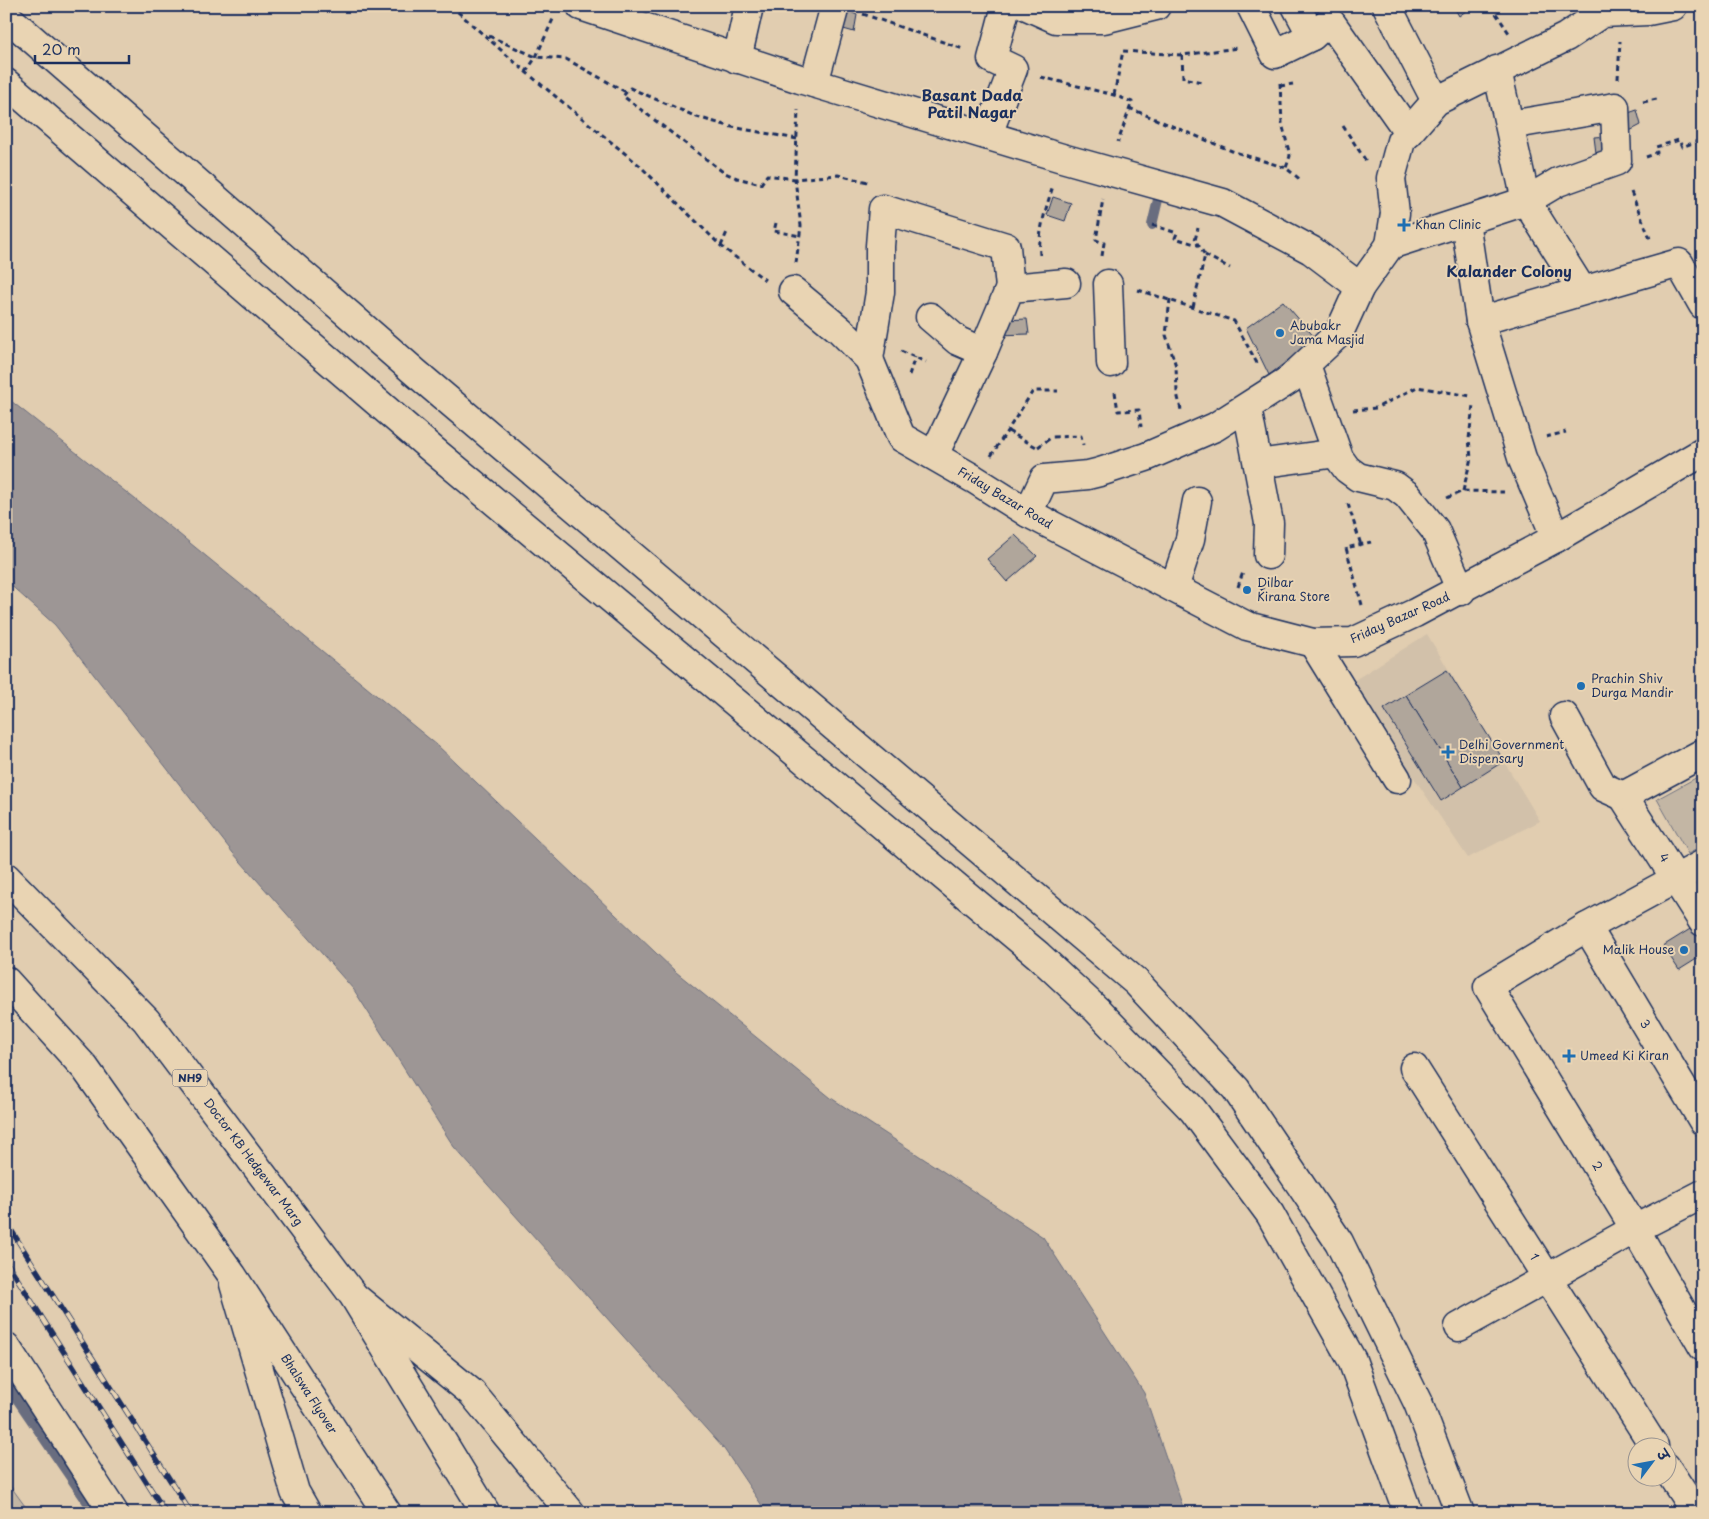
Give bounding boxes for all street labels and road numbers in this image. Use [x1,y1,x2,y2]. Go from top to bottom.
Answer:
street label: Friday Bazar Road [955,462,1056,533]
street label: Friday Bazar Road [1347,587,1452,647]
street label: 4 [1655,849,1675,866]
street label: 3 [1636,1015,1656,1032]
road number: NH9 [172,1070,208,1086]
street label: Doctor KB Hedgewar Marg [200,1094,308,1229]
street label: 2 [1588,1157,1608,1174]
street label: 1 [1526,1249,1544,1264]
street label: Bhalswa Flyover [277,1350,343,1437]

